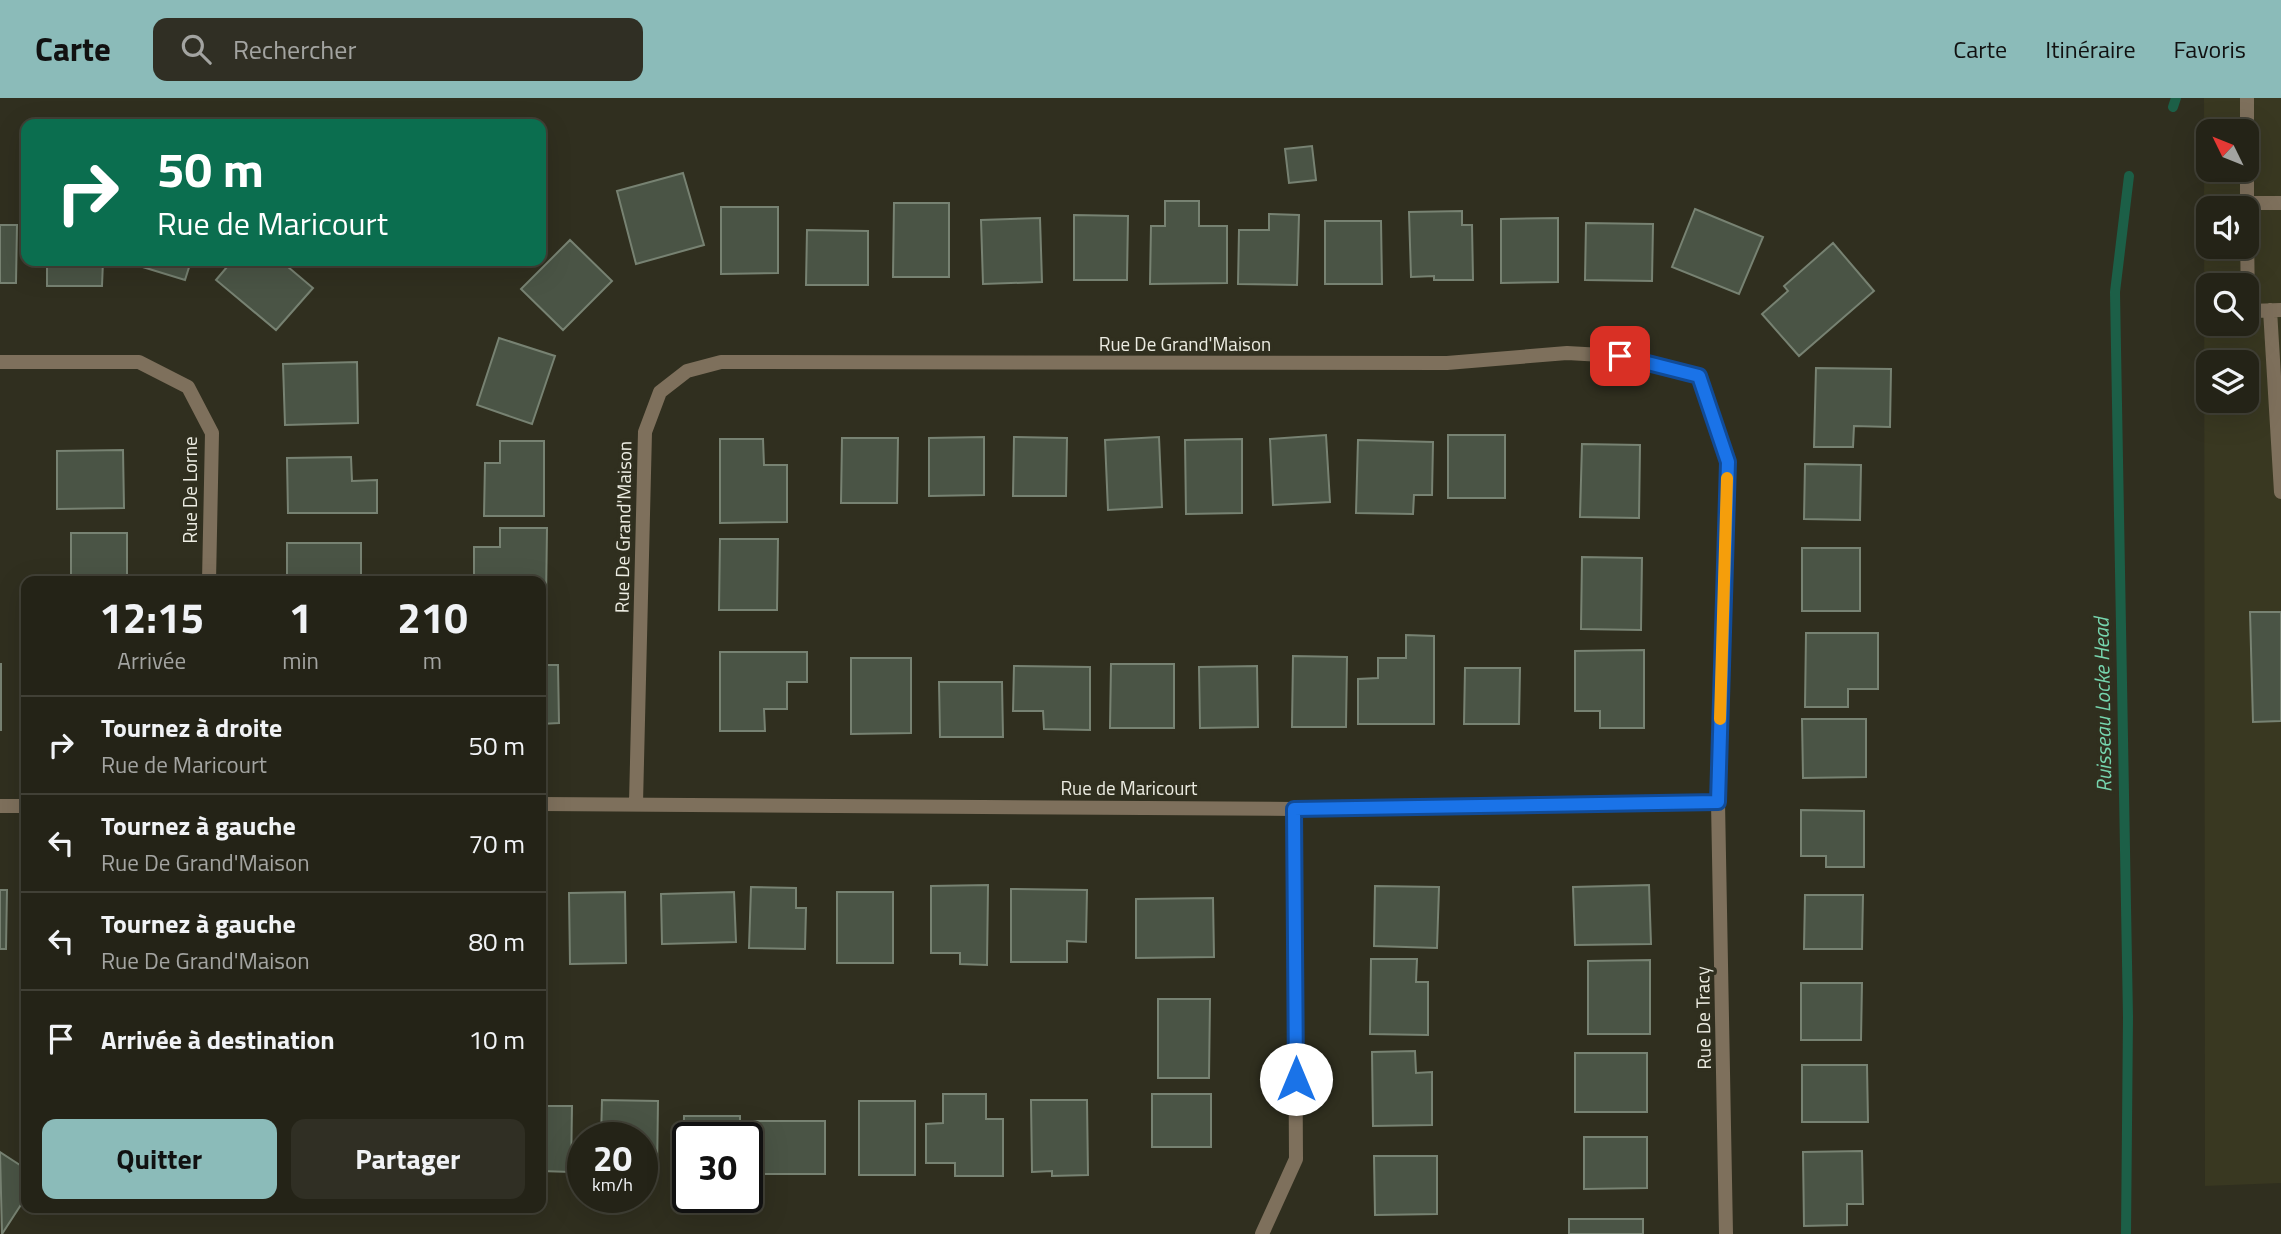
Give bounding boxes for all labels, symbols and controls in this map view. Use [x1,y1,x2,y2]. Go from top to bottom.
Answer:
search box [153,18,643,81]
text: Carte [35,24,111,74]
icon: search [177,30,215,68]
text: Rechercher [233,30,356,69]
text: Carte [1953,31,2007,67]
text: Itinéraire [2045,31,2136,67]
text: Favoris [2174,31,2246,67]
north arrow [2196,119,2259,182]
map controls [2196,119,2259,413]
text: 50 m [157,131,264,206]
icon: right [42,147,133,238]
button: sound [2196,196,2259,259]
text: Rue de Maricourt [157,199,388,247]
button: search [2196,273,2259,336]
pin [1590,326,1650,386]
street label: Rue De Grand'Maison [1099,329,1271,358]
icon: arrive [1601,337,1639,375]
button: layers [2196,350,2259,413]
street label: Rue De Lorne [175,437,204,543]
street label: Rue De Grand'Maison [606,441,639,613]
text: 12:15 [99,585,204,649]
text: 1 [289,585,312,649]
text: 210 [397,585,468,649]
water label: Ruisseau Locke Head [2084,615,2120,793]
text: Arrivée [117,643,186,678]
text: min [282,643,319,678]
text: m [423,643,442,678]
text: Tournez à droite [101,708,282,747]
icon: right [42,726,80,764]
text: 50 m [468,726,525,765]
text: Rue de Maricourt [101,747,267,782]
street label: Rue de Maricourt [1060,773,1198,802]
text: Tournez à gauche [101,806,296,845]
icon: left [42,824,80,862]
text: 70 m [468,824,525,863]
text: Rue De Grand'Maison [101,845,310,880]
text: Tournez à gauche [101,904,296,943]
icon: left [42,922,80,960]
text: 80 m [468,922,525,961]
text: Rue De Grand'Maison [101,943,310,978]
street label: Rue De Tracy [1687,966,1718,1070]
icon: arrive [42,1020,80,1058]
text: Arrivée à destination [101,1020,335,1059]
text: 10 m [468,1020,525,1059]
position arrow [1259,1042,1333,1116]
button: Quitter [42,1119,277,1199]
button: Partager [291,1119,525,1199]
speed limit sign: 30 [672,1122,763,1213]
text: 20 [593,1131,632,1185]
text: km/h [592,1171,633,1198]

